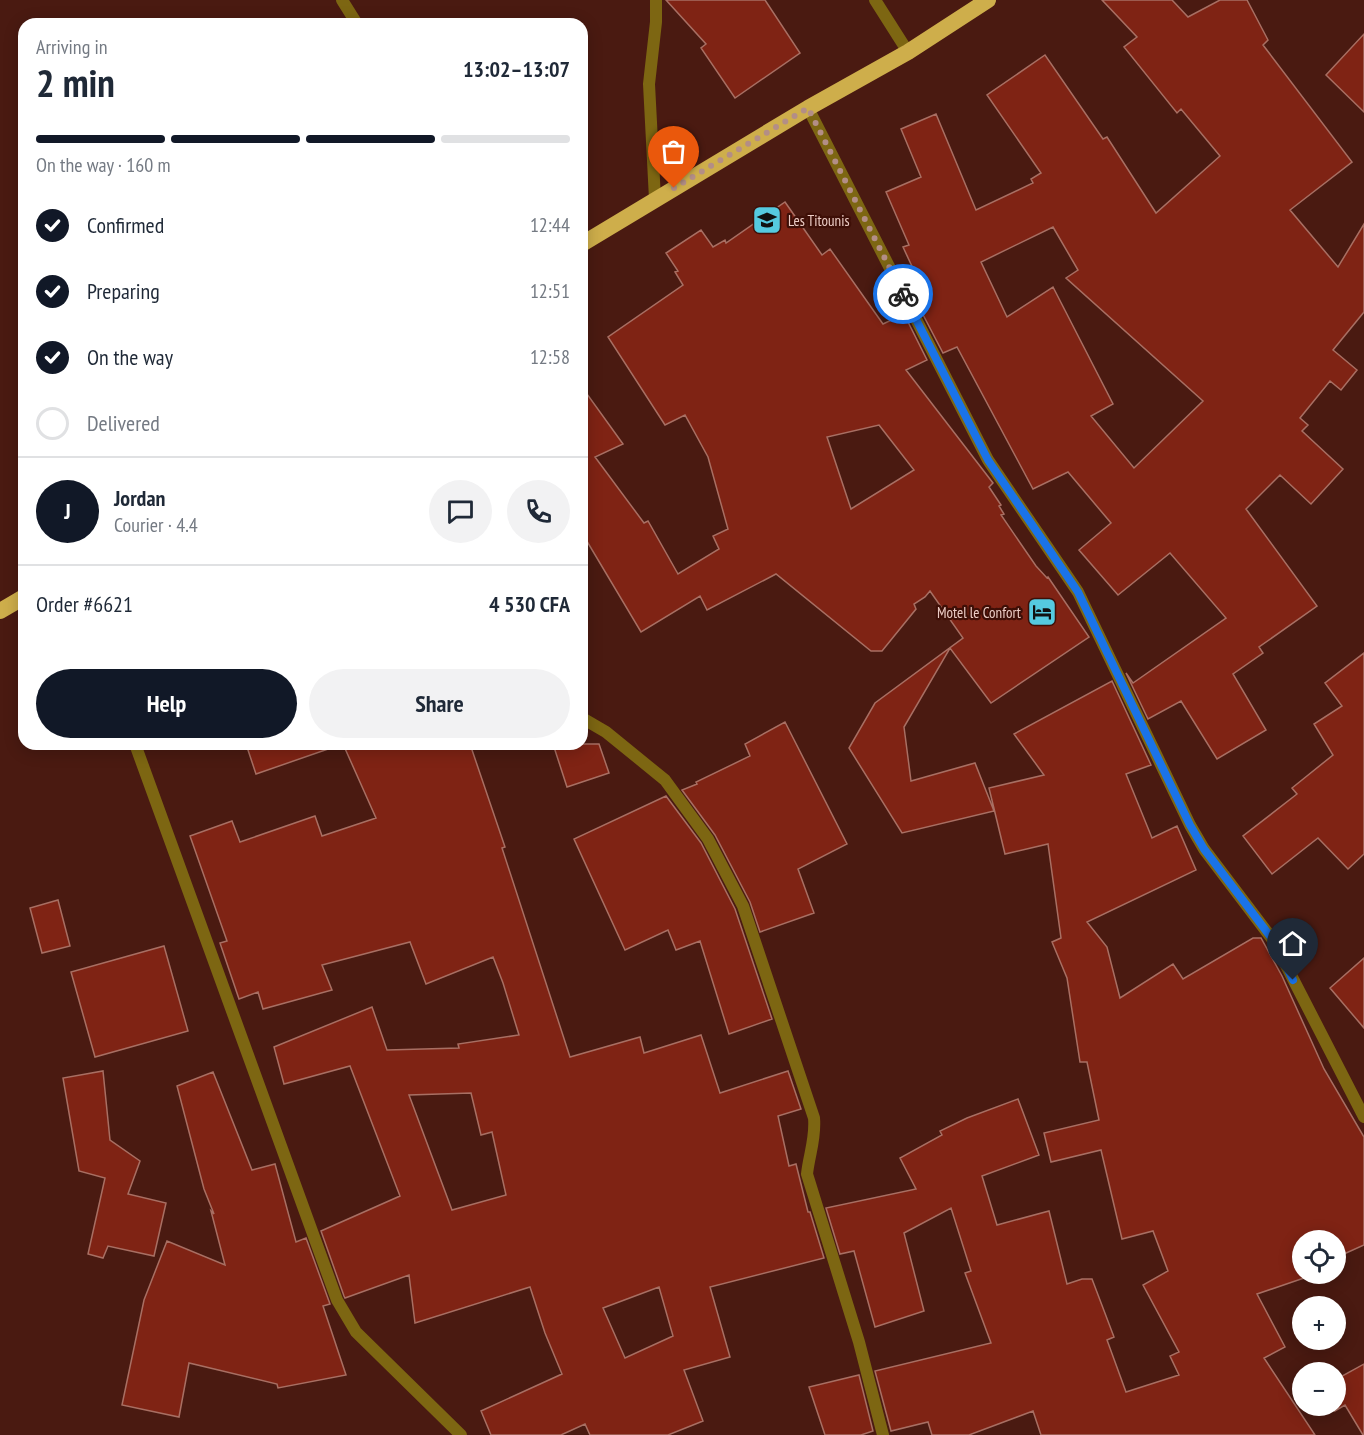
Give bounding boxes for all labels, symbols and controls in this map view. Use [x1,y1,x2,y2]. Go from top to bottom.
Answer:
text: Arriving in [36,34,108,60]
text: 13:02–13:07 [463,55,570,83]
text: 2 min [36,57,115,108]
pin [648,126,699,188]
icon: bag [657,135,690,168]
text: On the way · 160 m [36,152,171,178]
school or university icon: Les Titounis [751,204,783,236]
icon: check [36,209,69,242]
text: Confirmed [87,211,164,239]
place label: Les Titounis [788,211,850,230]
text: 12:44 [530,212,570,238]
courier [873,264,933,324]
icon: check [36,275,69,308]
text: Preparing [87,277,160,305]
text: 12:51 [530,278,570,304]
icon: bike [887,278,920,311]
icon: check [36,341,69,374]
text: On the way [87,343,173,371]
text: 12:58 [530,344,570,370]
text: Delivered [87,409,160,437]
button: chat [429,480,492,543]
button: phone [507,480,570,543]
text: Jordan [114,484,165,512]
text: J [64,497,71,525]
text: Courier · 4.4 [114,512,198,538]
text: Order #6621 [36,590,133,618]
text: 4 530 CFA [489,590,570,618]
hotel icon: Motel le Confort [1026,596,1058,628]
place label: Motel le Confort [937,603,1021,622]
button: Help [36,669,297,738]
button: Share [309,669,570,738]
pin [1267,918,1318,980]
icon: home [1276,927,1309,960]
map controls [1292,1230,1346,1416]
button: locate [1292,1230,1346,1284]
button: + [1292,1296,1346,1350]
button: − [1292,1362,1346,1416]

